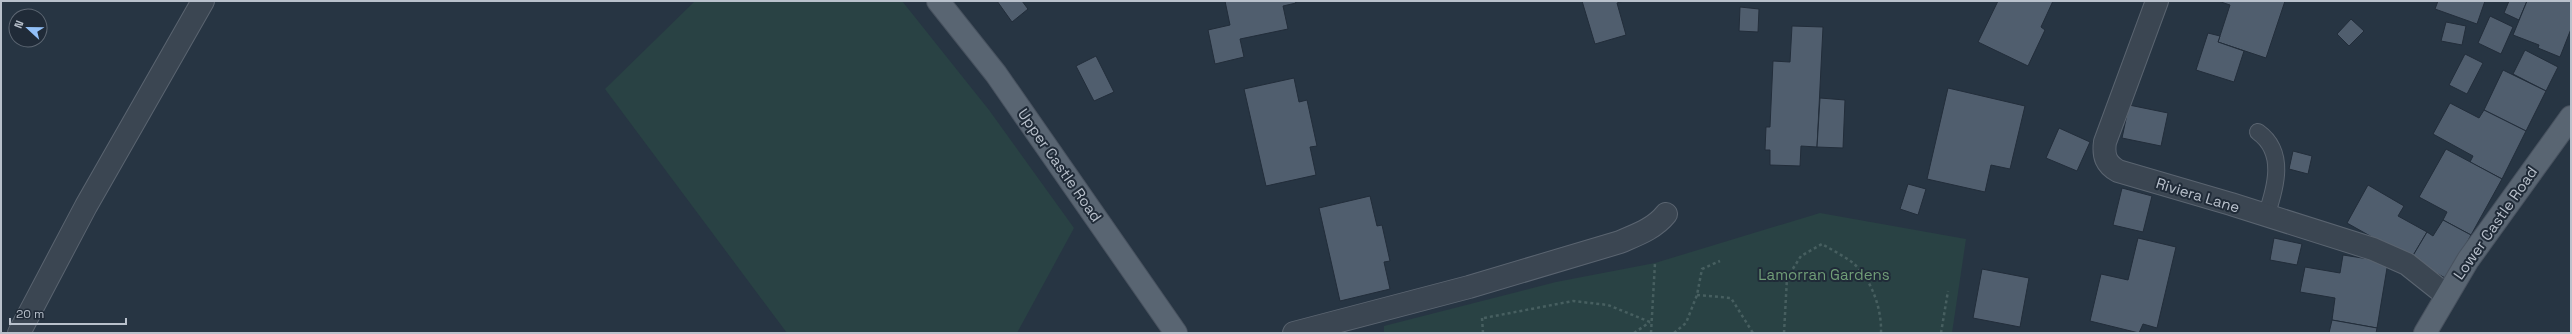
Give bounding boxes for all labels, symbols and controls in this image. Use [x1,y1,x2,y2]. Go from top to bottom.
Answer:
north arrow [8,8,48,48]
text: N [11,18,27,30]
street label: Upper Castle Road [1014,105,1106,225]
street label: Lower Castle Road [2449,163,2541,283]
street label: Riviera Lane [2154,173,2242,217]
park label: Lamorran Gardens [1758,265,1890,284]
scale bar [10,300,126,326]
text: 20 m [16,306,44,322]

